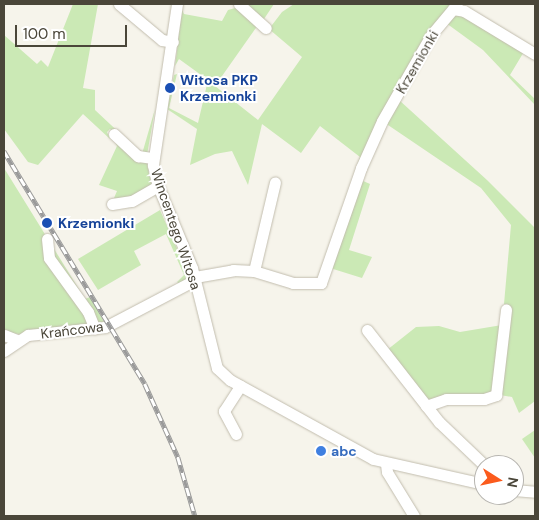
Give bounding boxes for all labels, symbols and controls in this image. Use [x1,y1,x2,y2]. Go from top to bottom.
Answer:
scale bar [18,15,130,47]
text: 100 m [23,24,66,44]
street label: Krzemionki [392,27,442,97]
place label: Witosa PKP Krzemionki [180,72,258,104]
marker: Witosa PKP Krzemionki [164,82,176,94]
street label: Wincentego Witosa [147,166,205,292]
place label: Krzemionki [58,215,134,231]
marker: Krzemionki [40,216,54,230]
street label: Krańcowa [40,318,104,342]
place label: abc [331,443,357,459]
marker: abc [315,445,327,457]
north arrow [474,455,524,505]
text: N [503,476,523,489]

